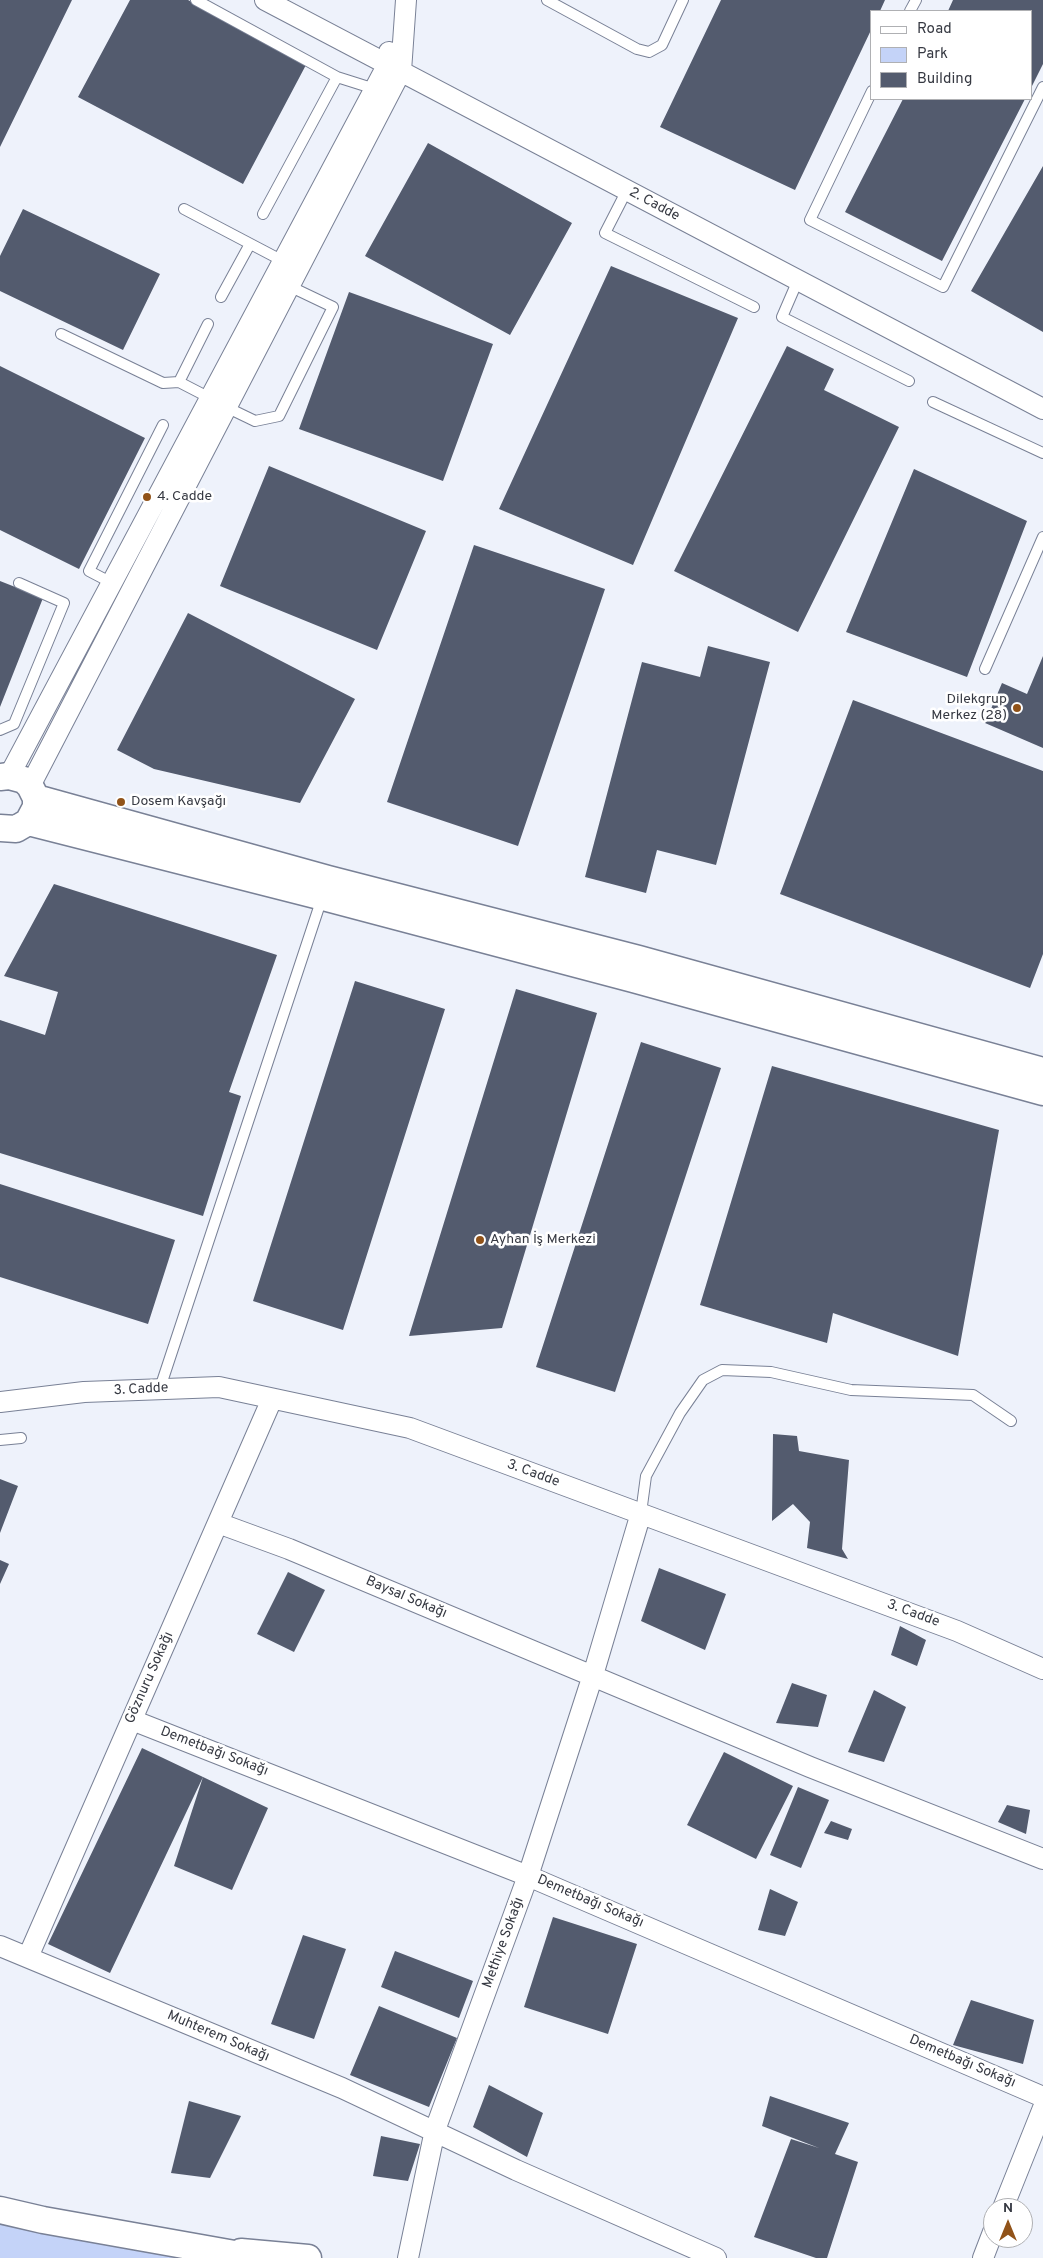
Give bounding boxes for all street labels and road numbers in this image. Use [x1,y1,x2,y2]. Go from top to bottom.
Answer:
street label: 2. Cadde [626,185,682,225]
street label: 3. Cadde [113,1380,169,1400]
street label: 3. Cadde [504,1457,562,1491]
street label: Baysal Sokağı [363,1573,449,1623]
street label: 3. Cadde [884,1597,942,1631]
street label: Göznuru Sokağı [122,1629,178,1727]
street label: Demetbağı Sokağı [158,1724,270,1780]
street label: Demetbağı Sokağı [534,1872,646,1932]
street label: Methiye Sokağı [480,1895,528,1991]
street label: Muhterem Sokağı [164,2008,272,2066]
street label: Demetbağı Sokağı [906,2032,1018,2092]

